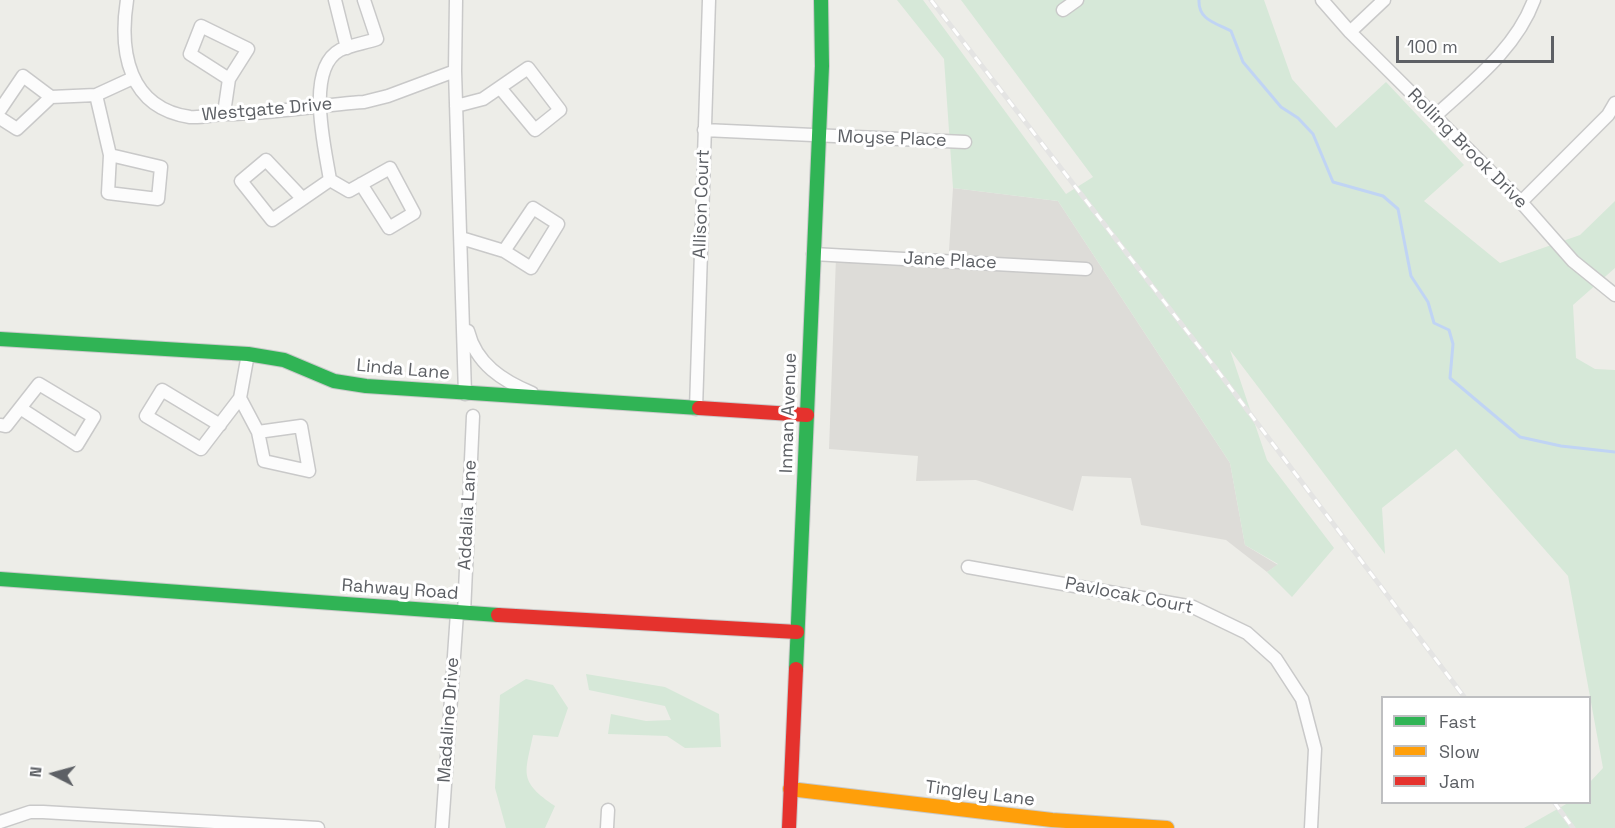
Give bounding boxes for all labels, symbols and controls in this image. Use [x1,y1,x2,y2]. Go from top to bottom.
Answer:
scale bar [1399,24,1556,62]
text: 100 m [1407,35,1458,58]
street label: Rolling Brook Drive [1402,84,1532,214]
street label: Westgate Drive [201,94,333,126]
street label: Moyse Place [837,126,947,152]
street label: Allison Court [689,149,715,259]
street label: Jane Place [903,248,997,274]
street label: Inman Avenue [776,352,802,474]
street label: Linda Lane [355,355,451,385]
street label: Addalia Lane [454,459,482,571]
street label: Pavlocak Court [1063,573,1195,619]
street label: Rahway Road [341,575,459,605]
street label: Madaline Drive [434,656,464,784]
legend [1381,696,1591,804]
text: Fast [1439,710,1476,733]
text: Slow [1439,740,1480,763]
north arrow [24,744,84,804]
text: N [25,766,47,779]
text: Jam [1439,770,1475,793]
street label: Tingley Lane [924,777,1036,811]

